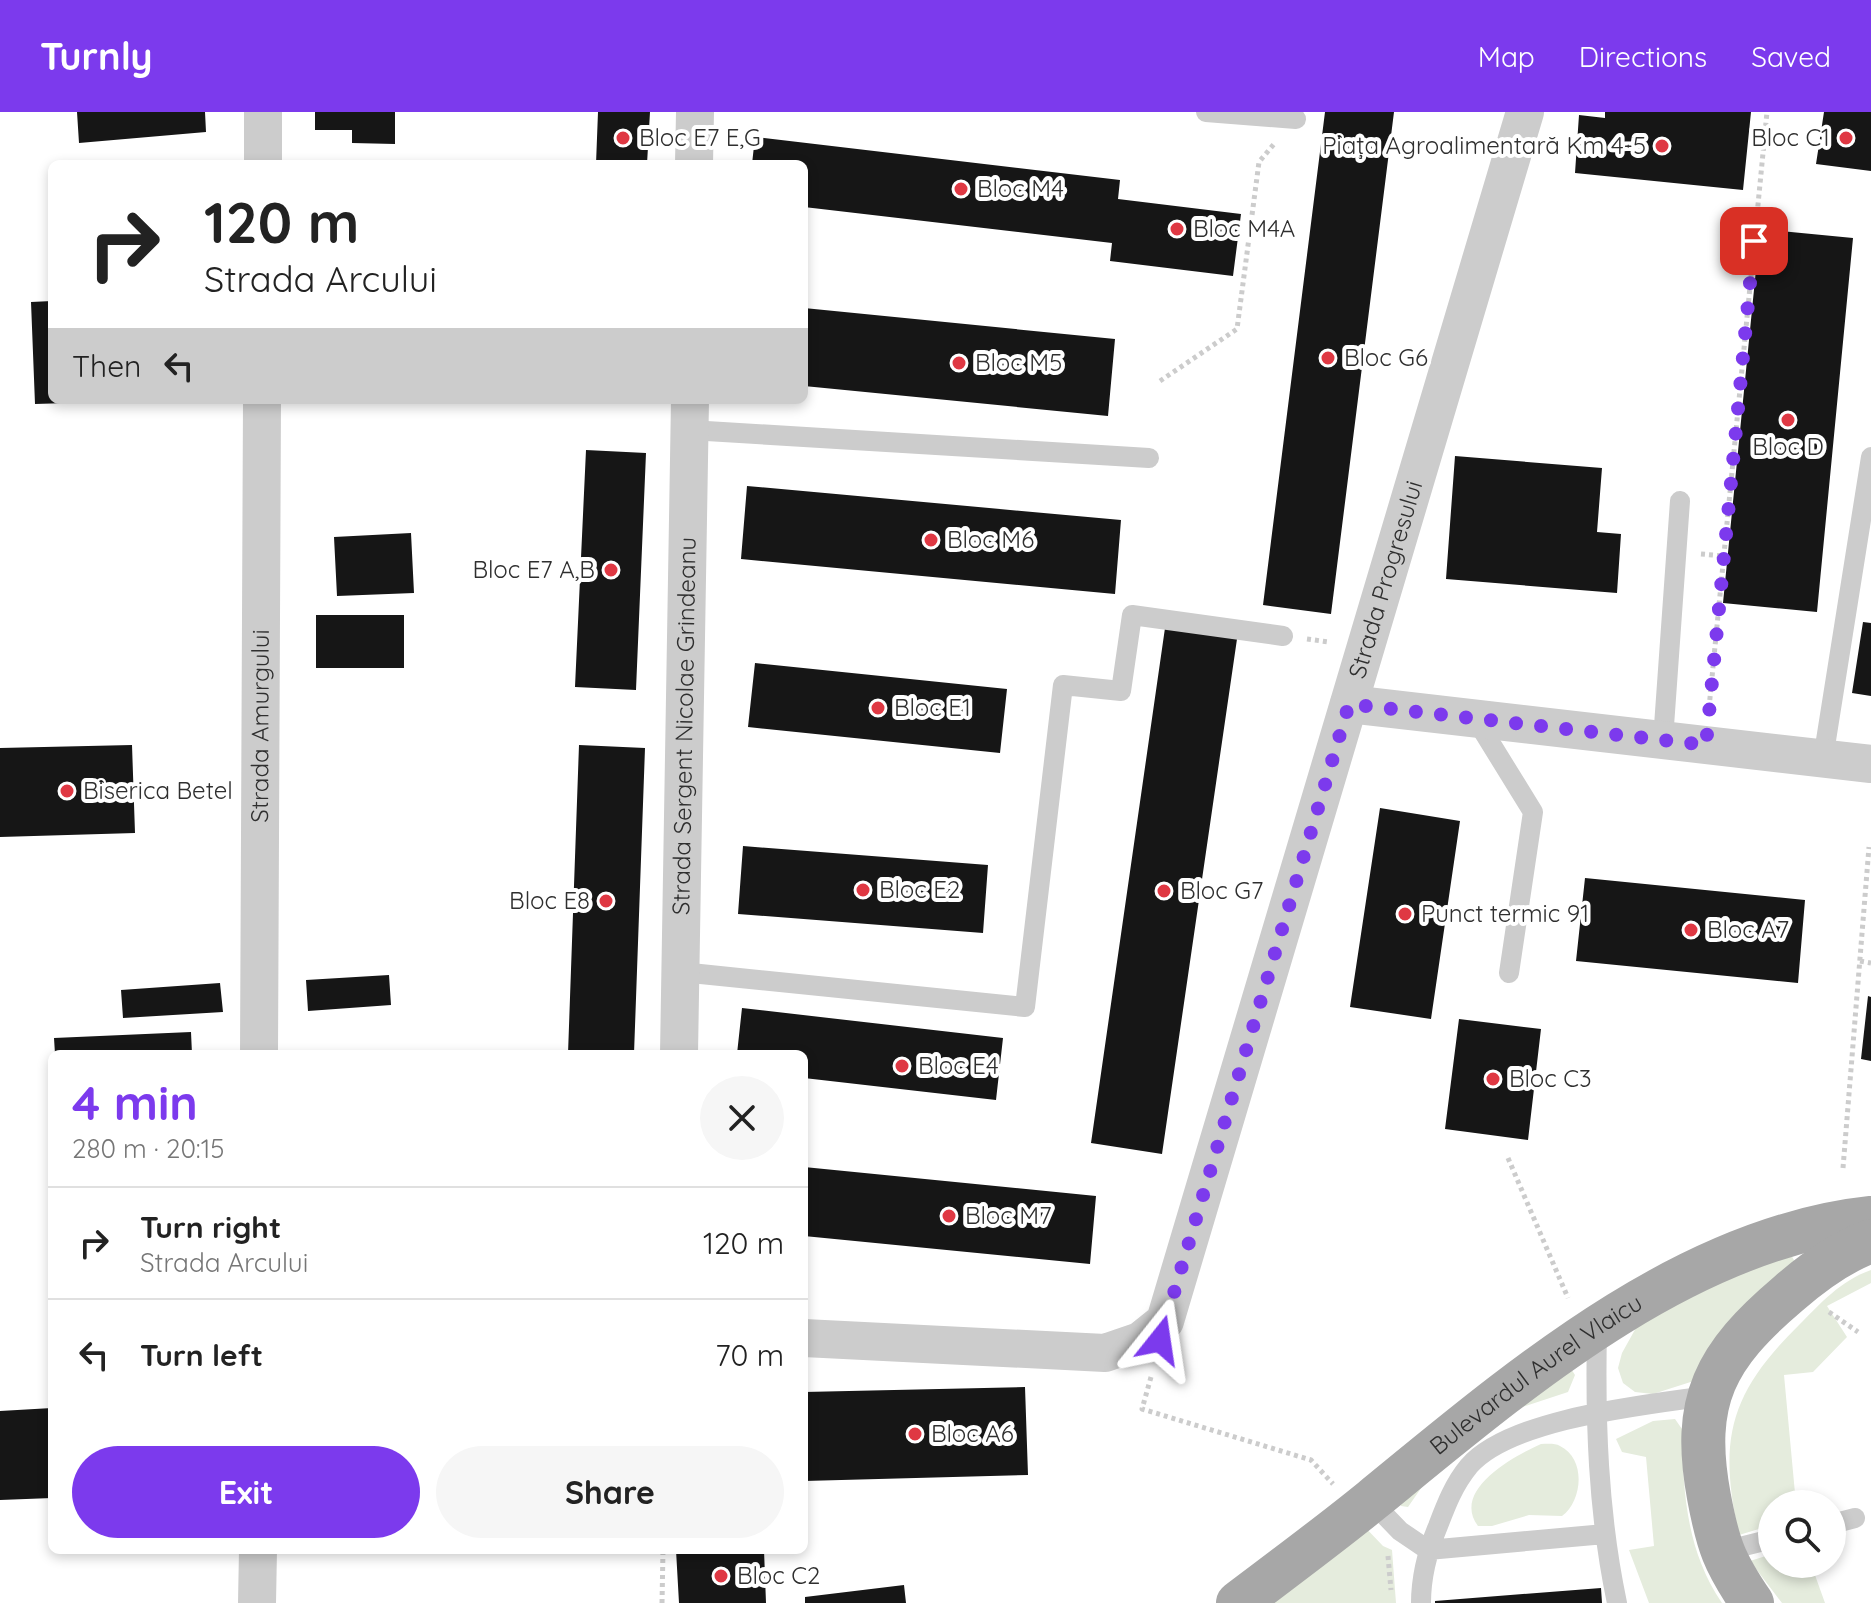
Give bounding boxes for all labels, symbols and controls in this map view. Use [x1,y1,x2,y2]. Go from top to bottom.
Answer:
text: Turnly [40,32,153,80]
text: Map [1478,39,1535,74]
text: Directions [1579,39,1707,74]
text: Saved [1751,39,1831,74]
place label: Bloc E7 E,G [639,122,761,152]
place label: Bloc C1 [1751,122,1830,152]
marker: Bloc E7 E,G [614,129,632,147]
marker: Bloc C1 [1837,129,1855,147]
place label: Piața Agroalimentară Km 4-5 [1322,130,1646,160]
marker: Piața Agroalimentară Km 4-5 [1653,137,1671,155]
place label: Bloc M4 [977,173,1064,203]
marker: Bloc M4 [952,180,970,198]
text: 120 m [204,187,359,257]
icon: right [72,192,176,296]
pin [1720,207,1788,275]
place label: Bloc M4A [1193,213,1295,243]
icon: arrive [1732,219,1776,263]
marker: Bloc M4A [1168,220,1186,238]
text: Strada Arcului [204,256,437,301]
place label: Bloc G6 [1344,342,1428,372]
icon: left [157,344,201,388]
text: Then [72,347,141,385]
place label: Bloc M5 [975,347,1062,377]
marker: Bloc G6 [1319,349,1337,367]
marker: Bloc M5 [950,354,968,372]
marker: Bloc D [1779,411,1797,429]
place label: Bloc D [1752,431,1824,461]
street label: Strada Progresului [1341,477,1428,682]
place label: Bloc M6 [947,524,1034,554]
marker: Bloc M6 [922,531,940,549]
street label: Strada Sergent Nicolae Grindeanu [665,537,702,915]
place label: Bloc E7 A,B [472,554,595,584]
marker: Bloc E7 A,B [602,561,620,579]
street label: Strada Amurgului [244,629,275,823]
place label: Bloc E1 [894,692,971,722]
marker: Bloc E1 [869,699,887,717]
place label: Biserica Betel [83,775,233,805]
marker: Biserica Betel [58,782,76,800]
place label: Bloc E2 [879,874,960,904]
place label: Bloc G7 [1180,875,1263,905]
marker: Bloc E2 [854,881,872,899]
marker: Bloc G7 [1155,882,1173,900]
place label: Bloc E8 [509,885,590,915]
marker: Bloc E8 [597,892,615,910]
place label: Punct termic 91 [1421,898,1589,928]
marker: Punct termic 91 [1396,905,1414,923]
place label: Bloc A7 [1707,914,1789,944]
marker: Bloc A7 [1682,921,1700,939]
place label: Bloc E4 [918,1050,999,1080]
marker: Bloc E4 [893,1057,911,1075]
place label: Bloc C3 [1509,1063,1592,1093]
marker: Bloc C3 [1484,1070,1502,1088]
text: 4 min [72,1072,198,1132]
button: close [700,1076,784,1160]
text: 280 m · 20:15 [72,1132,225,1165]
place label: Bloc M7 [965,1200,1051,1230]
marker: Bloc M7 [940,1207,958,1225]
text: Turn right [140,1208,281,1246]
icon: right [72,1221,116,1265]
text: 120 m [703,1224,784,1262]
text: Strada Arcului [140,1246,308,1279]
street label: Bulevardul Aurel Vlaicu [1423,1287,1647,1461]
position arrow [1118,1298,1202,1382]
icon: left [72,1333,116,1377]
text: Turn left [140,1336,263,1374]
text: 70 m [715,1336,784,1374]
place label: Bloc A6 [931,1418,1014,1448]
marker: Bloc A6 [906,1425,924,1443]
button: Exit [72,1446,420,1538]
button: Share [436,1446,784,1538]
map controls [1758,1490,1846,1578]
button: search [1758,1490,1846,1578]
place label: Bloc C2 [737,1560,820,1590]
marker: Bloc C2 [712,1567,730,1585]

